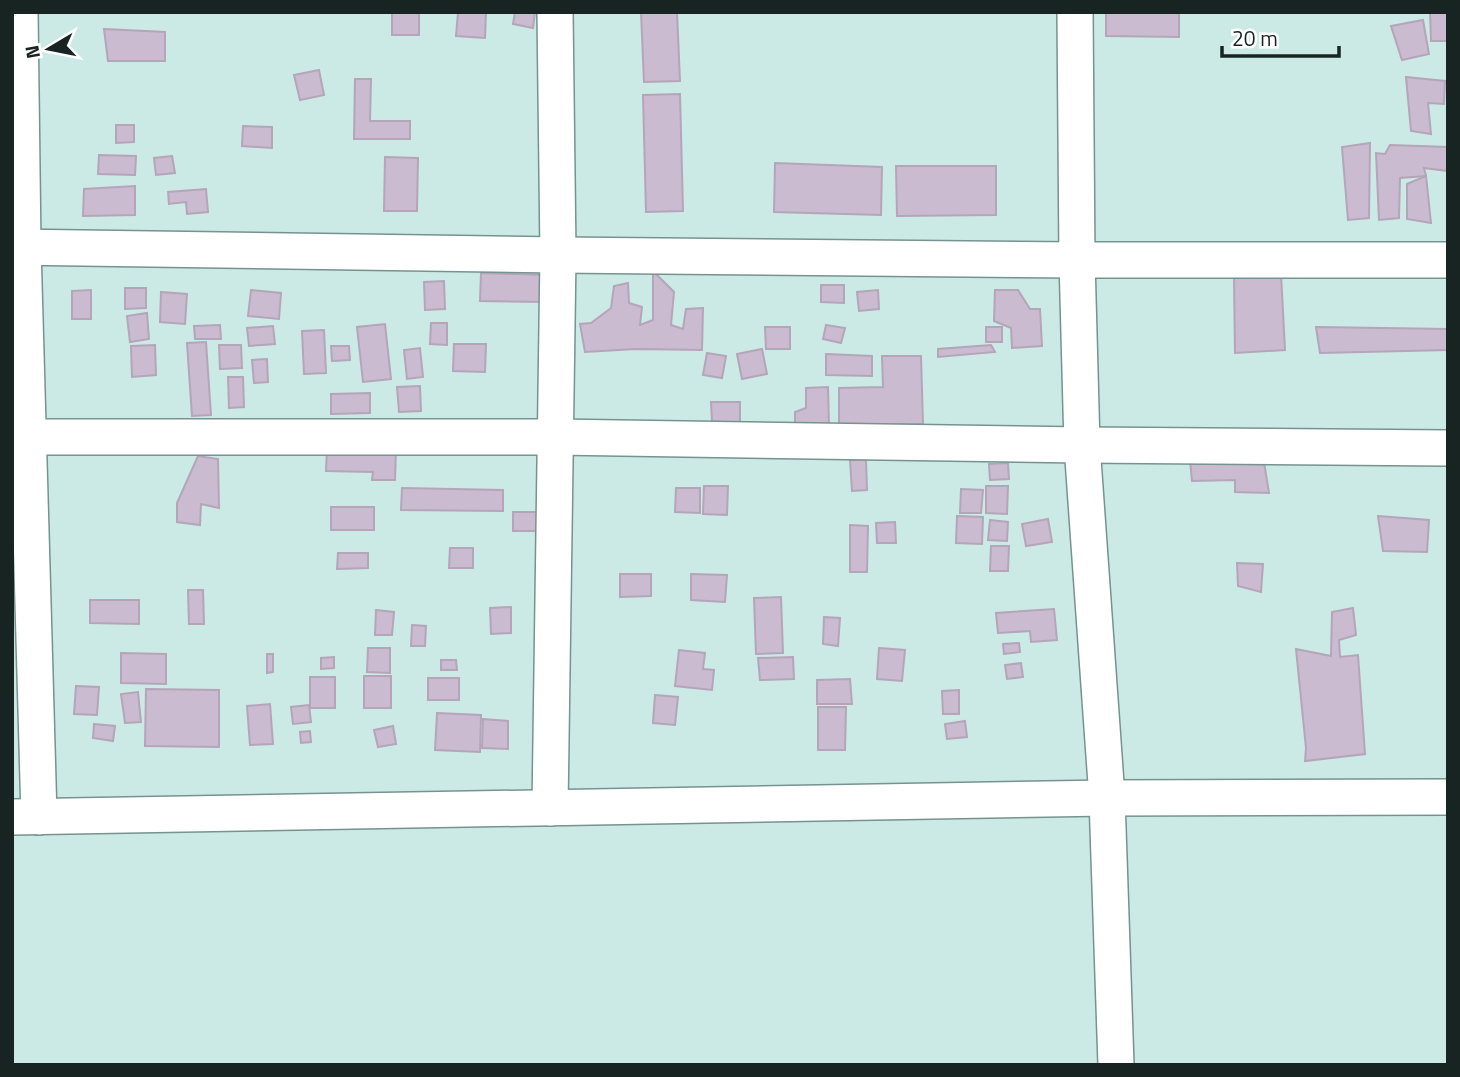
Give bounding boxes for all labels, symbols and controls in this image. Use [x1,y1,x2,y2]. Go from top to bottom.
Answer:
north arrow [14,14,84,84]
scale bar [1222,14,1339,58]
text: 20 m [1232,22,1278,54]
text: N [16,43,47,61]

